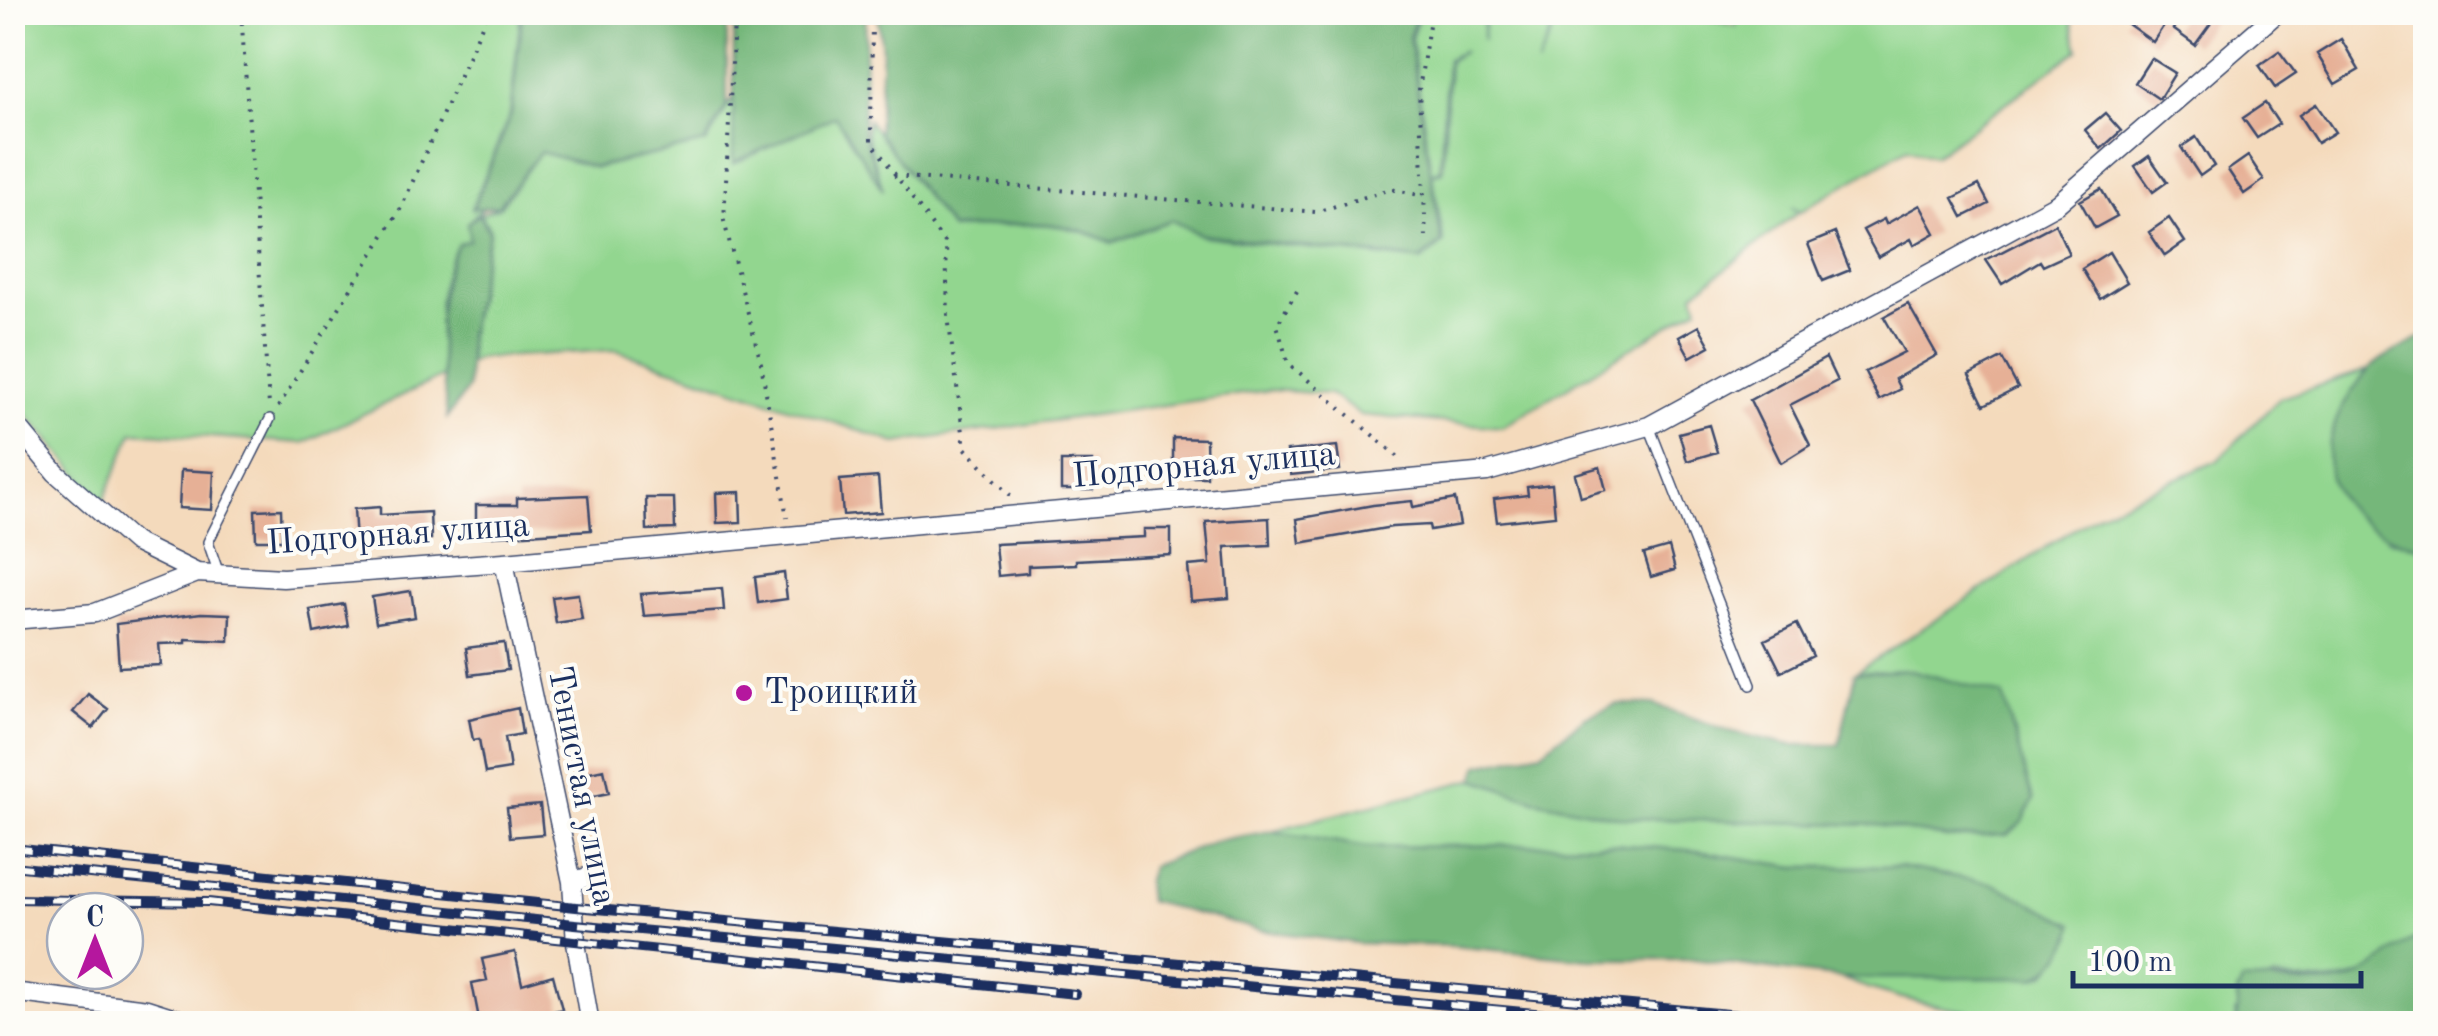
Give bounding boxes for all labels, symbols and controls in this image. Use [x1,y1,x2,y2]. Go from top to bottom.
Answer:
street label: Подгорная улица [1071,437,1337,495]
street label: Подгорная улица [265,508,531,562]
street label: Тенистая улица [541,663,621,909]
place label: Троицкий [764,676,918,711]
marker: Троицкий [733,682,755,704]
north arrow [45,891,145,991]
text: С [86,904,104,933]
scale bar [2073,926,2360,988]
text: 100 m [2088,948,2172,978]

